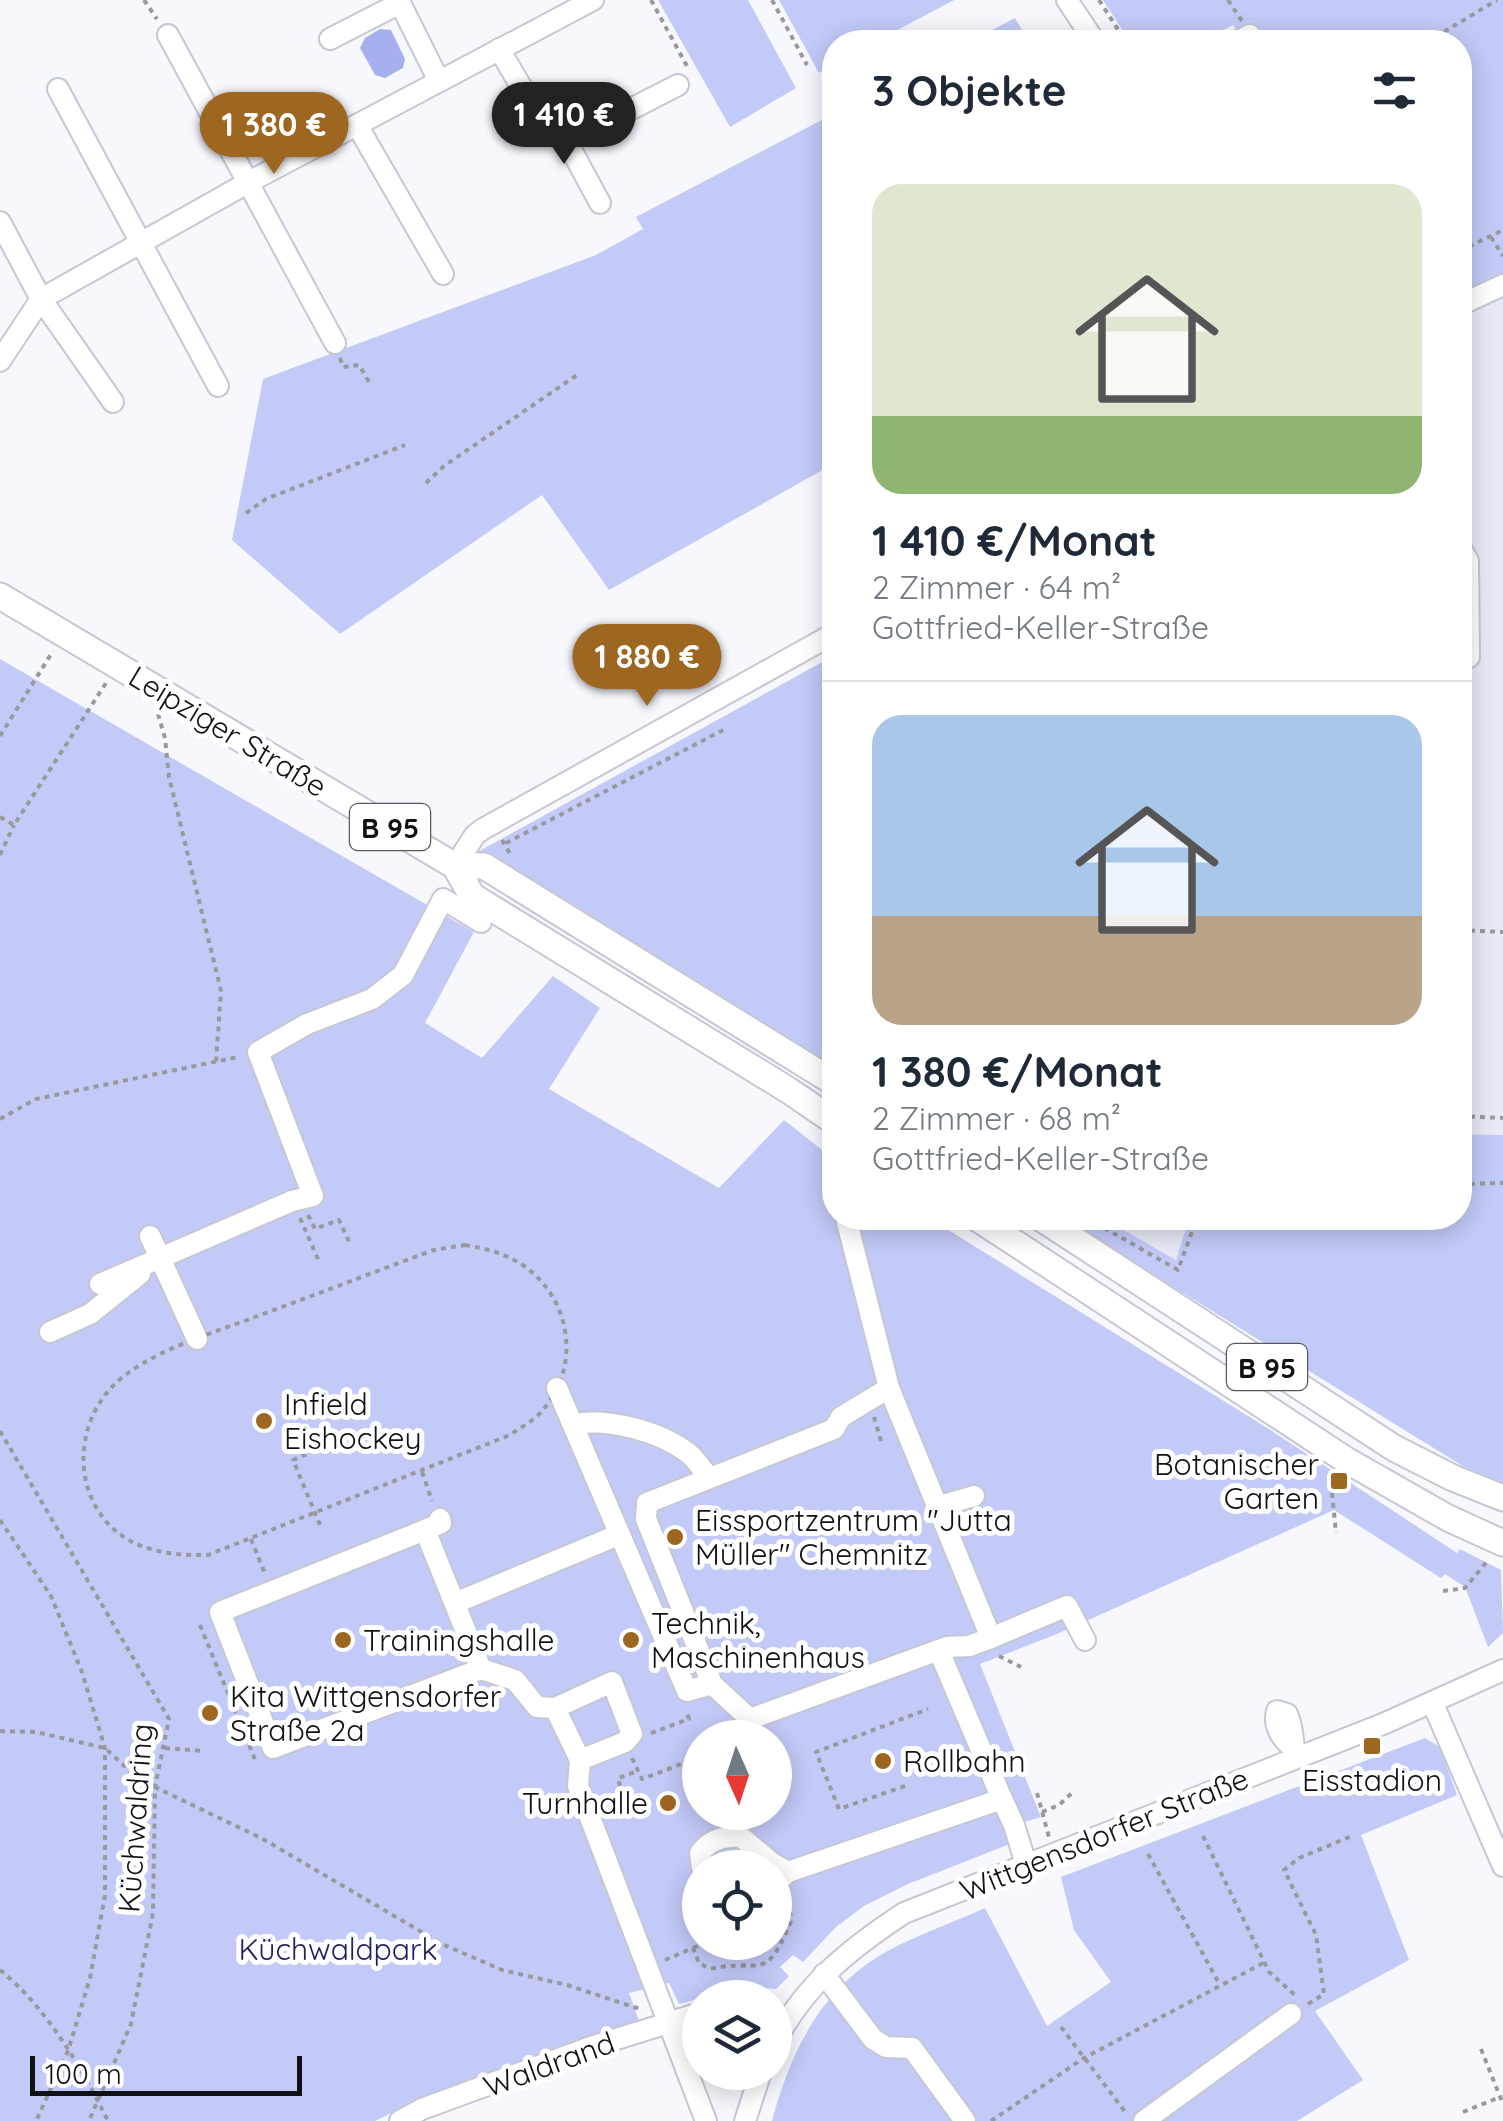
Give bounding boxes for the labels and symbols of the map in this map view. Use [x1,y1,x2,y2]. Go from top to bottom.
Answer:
pin: 1 410 € [472,82,656,167]
pin: 1 380 € [182,92,366,177]
pin: 1 880 € [555,624,739,709]
street label: Leipziger Straße [122,657,334,805]
road number: B 95 [350,804,430,850]
road number: B 95 [1227,1344,1307,1390]
place label: Infield Eishockey [284,1385,421,1457]
marker: Infield Eishockey [253,1410,275,1432]
place label: Botanischer Garten [1154,1445,1319,1517]
marker: Botanischer Garten [1328,1470,1350,1492]
place label: Eissportzentrum "Jutta Müller" Chemnitz [695,1501,1012,1573]
marker: Eissportzentrum "Jutta Müller" Chemnitz [664,1526,686,1548]
place label: Technik, Maschinenhaus [651,1604,865,1676]
place label: Trainingshalle [363,1621,554,1659]
marker: Trainingshalle [332,1629,354,1651]
marker: Technik, Maschinenhaus [620,1629,642,1651]
place label: Kita Wittgensdorfer Straße 2a [230,1677,502,1749]
marker: Kita Wittgensdorfer Straße 2a [199,1702,221,1724]
north arrow [682,1720,792,1830]
street label: Küchwaldring [109,1722,161,1914]
marker: Eisstadion [1361,1735,1383,1757]
place label: Rollbahn [903,1742,1026,1780]
marker: Rollbahn [872,1750,894,1772]
street label: Wittgensdorfer Straße [954,1759,1254,1909]
place label: Eisstadion [1302,1761,1442,1799]
place label: Turnhalle [522,1784,648,1822]
marker: Turnhalle [657,1792,679,1814]
park label: Küchwaldpark [238,1930,438,1968]
street label: Waldrand [478,2023,620,2105]
scale bar [30,2051,302,2096]

